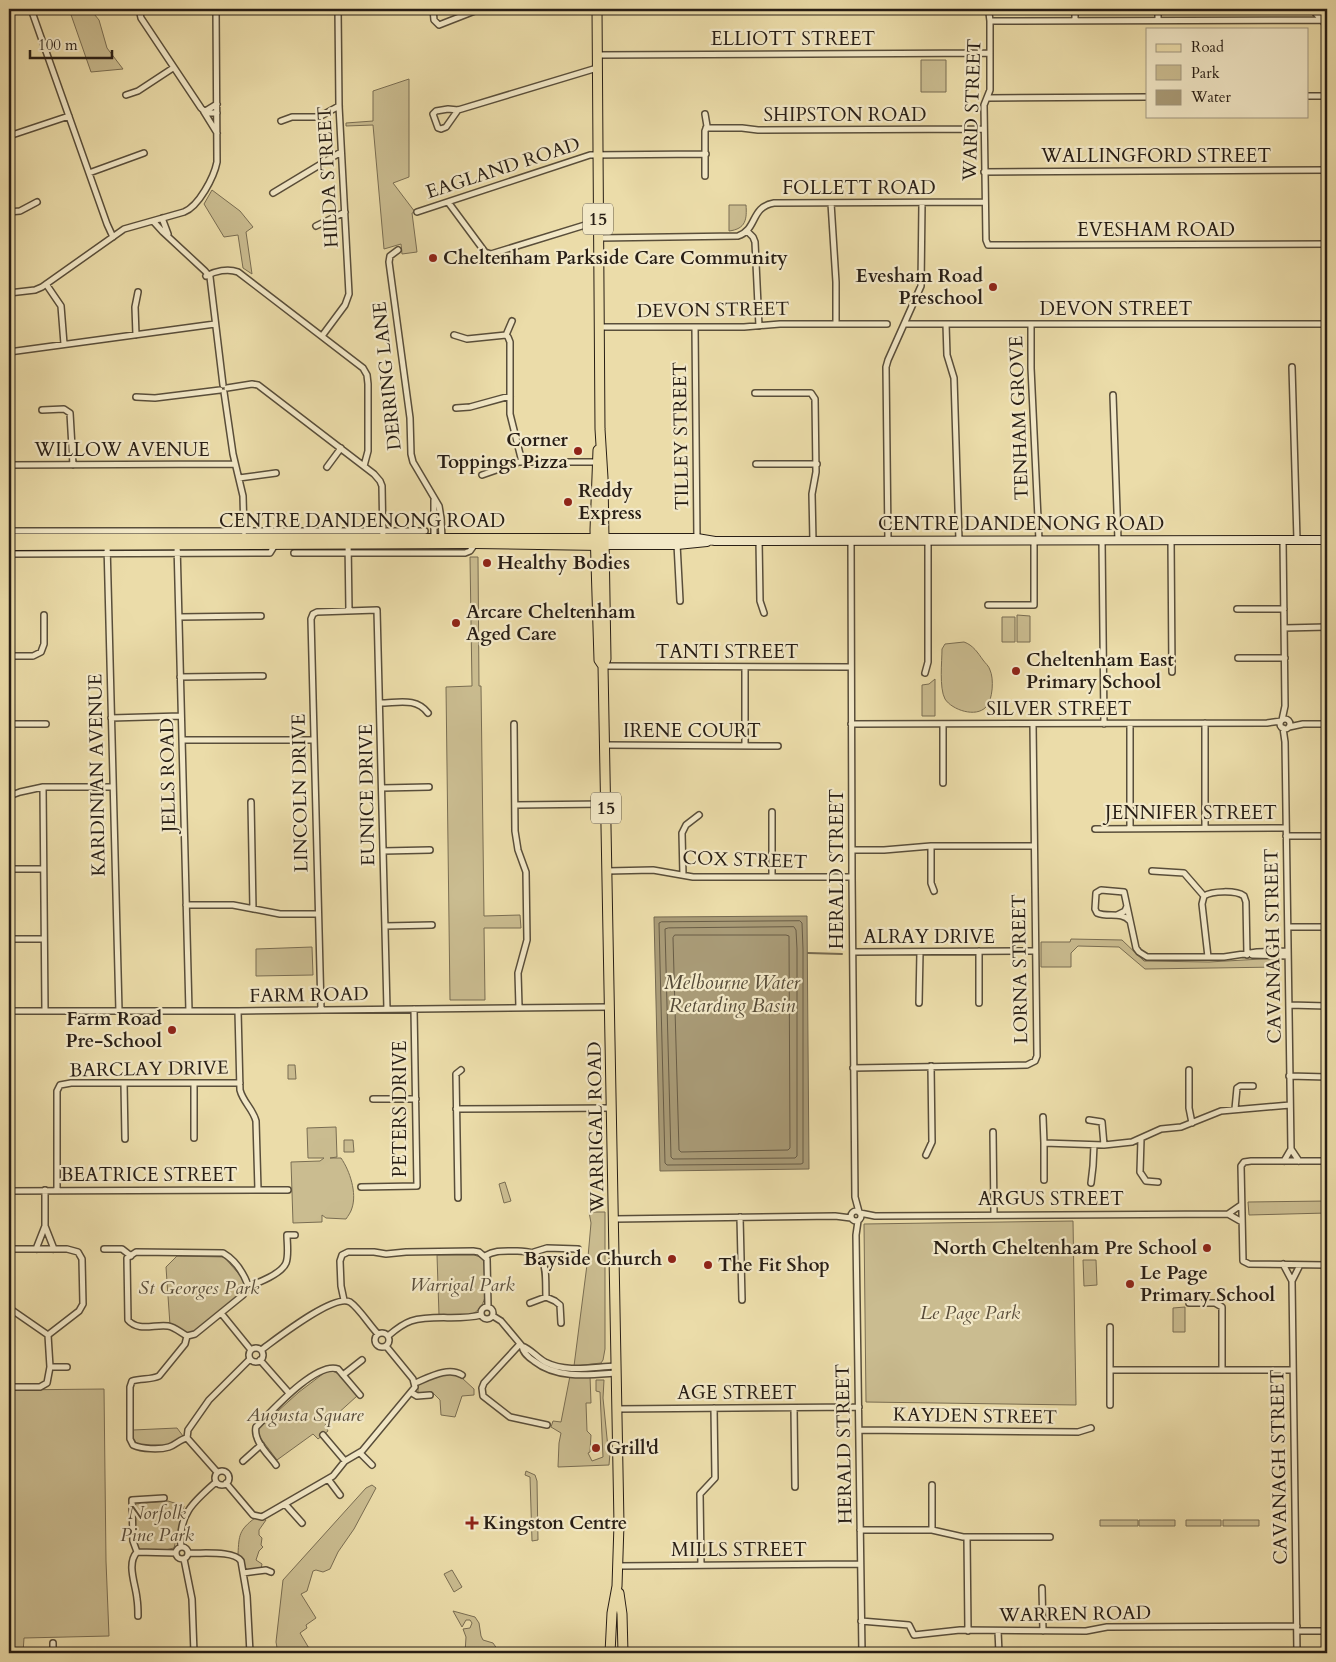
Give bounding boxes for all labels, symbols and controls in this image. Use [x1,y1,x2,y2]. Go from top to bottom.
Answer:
street label: ELLIOTT STREET [711,26,875,52]
scale bar [30,28,112,60]
legend [1146,28,1308,118]
text: 100 m [38,35,78,55]
text: Road [1191,37,1224,57]
street label: WARD STREET [956,38,987,183]
text: Park [1191,63,1220,83]
text: Water [1190,87,1232,107]
street label: SHIPSTON ROAD [764,102,926,128]
street label: HILDA STREET [311,105,345,249]
street label: EAGLAND ROAD [423,131,583,205]
street label: WALLINGFORD STREET [1040,143,1271,169]
street label: FOLLETT ROAD [782,175,936,201]
road number: 15 [583,203,613,234]
street label: EVESHAM ROAD [1077,217,1235,243]
place label: Cheltenham Parkside Care Community [443,245,788,271]
marker: Cheltenham Parkside Care Community [427,252,439,264]
place label: Evesham Road Preschool [856,263,983,311]
marker: Evesham Road Preschool [987,281,999,293]
street label: DEVON STREET [636,296,790,324]
street label: DEVON STREET [1040,296,1192,322]
street label: DERRING LANE [366,300,408,452]
street label: TENHAM GROVE [1003,335,1035,501]
street label: TILLEY STREET [667,362,695,510]
place label: Corner Toppings Pizza [436,427,569,475]
street label: WILLOW AVENUE [33,437,210,463]
marker: Corner Toppings Pizza [572,445,584,457]
place label: Reddy Express [578,478,642,526]
marker: Reddy Express [562,496,574,508]
street label: CENTRE DANDENONG ROAD [219,508,505,534]
street label: CENTRE DANDENONG ROAD [878,511,1164,537]
place label: Healthy Bodies [497,550,630,576]
marker: Healthy Bodies [481,557,493,569]
place label: Arcare Cheltenham Aged Care [466,599,636,647]
marker: Arcare Cheltenham Aged Care [450,617,462,629]
street label: TANTI STREET [655,639,799,665]
place label: Cheltenham East Primary School [1026,647,1174,695]
marker: Cheltenham East Primary School [1010,665,1022,677]
street label: KARDINIAN AVENUE [82,673,112,877]
street label: SILVER STREET [986,696,1132,722]
street label: LINCOLN DRIVE [286,713,314,873]
street label: JELLS ROAD [154,718,182,835]
street label: IRENE COURT [623,718,761,744]
street label: EUNICE DRIVE [353,724,381,866]
street label: HERALD STREET [824,789,850,949]
road number: 15 [591,792,621,824]
street label: JENNIFER STREET [1102,800,1277,826]
street label: COX STREET [682,845,808,875]
street label: CAVANAGH STREET [1258,848,1288,1044]
street label: LORNA STREET [1006,894,1034,1044]
street label: ALRAY DRIVE [863,924,995,950]
water label: Melbourne Water Retarding Basin [664,969,801,1019]
street label: FARM ROAD [249,981,369,1009]
place label: Farm Road Pre-School [66,1006,162,1054]
marker: Farm Road Pre-School [166,1024,178,1036]
street label: PETERS DRIVE [387,1040,413,1178]
street label: WARRIGAL ROAD [582,1041,611,1214]
street label: BARCLAY DRIVE [69,1055,229,1083]
street label: BEATRICE STREET [60,1162,238,1188]
street label: ARGUS STREET [978,1186,1124,1212]
place label: North Cheltenham Pre School [933,1235,1197,1261]
marker: North Cheltenham Pre School [1201,1242,1213,1254]
place label: Bayside Church [524,1246,662,1272]
place label: The Fit Shop [718,1252,830,1278]
marker: Bayside Church [666,1253,678,1265]
marker: The Fit Shop [702,1259,714,1271]
place label: Le Page Primary School [1140,1260,1276,1308]
park label: Warrigal Park [409,1272,515,1298]
park label: St Georges Park [139,1275,260,1301]
marker: Le Page Primary School [1124,1278,1136,1290]
park label: Le Page Park [920,1300,1021,1326]
street label: HERALD STREET [830,1364,858,1524]
street label: CAVANAGH STREET [1264,1369,1294,1565]
street label: AGE STREET [677,1380,797,1406]
park label: Augusta Square [246,1402,364,1428]
street label: KAYDEN STREET [893,1402,1057,1430]
place label: Grill'd [606,1435,659,1461]
marker: Grill'd [590,1442,602,1454]
park label: Norfolk Pine Park [120,1500,194,1548]
place label: Kingston Centre [483,1510,627,1536]
marker: Kingston Centre [465,1516,479,1530]
street label: MILLS STREET [671,1537,807,1563]
street label: WARREN ROAD [998,1600,1151,1628]

